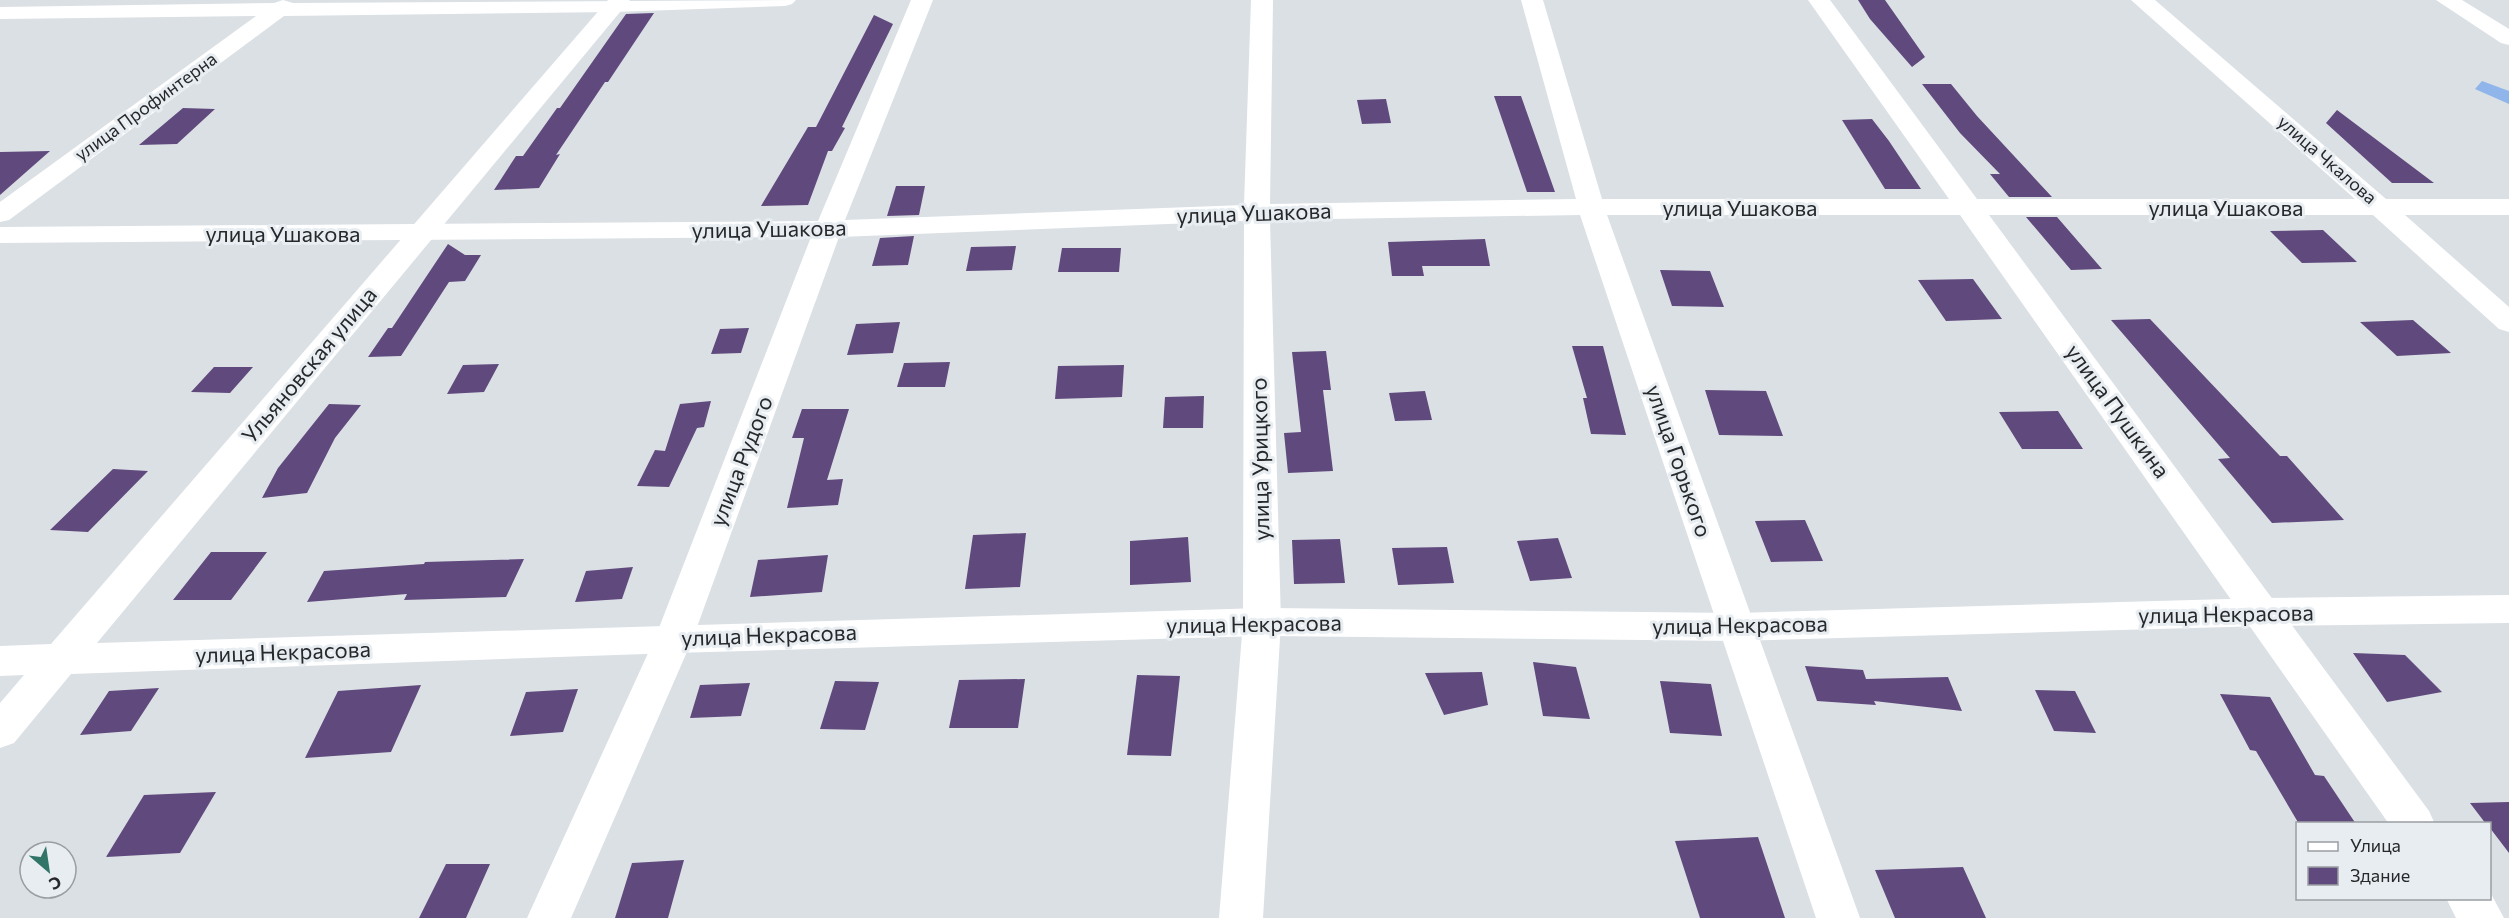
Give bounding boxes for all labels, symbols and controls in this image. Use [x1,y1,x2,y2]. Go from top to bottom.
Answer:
street label: улица Профинтерна [70,47,221,165]
street label: улица Чкалова [2274,110,2382,208]
street label: улица Ушакова [1662,194,1818,221]
street label: улица Ушакова [2148,194,2304,221]
street label: улица Ушакова [1176,196,1332,229]
street label: улица Ушакова [691,214,847,243]
street label: улица Ушакова [205,220,361,247]
street label: Ульяновская улица [235,281,382,448]
street label: улица Пушкина [2061,339,2176,483]
street label: улица Урицкого [1245,377,1274,541]
street label: улица Горького [1641,381,1718,541]
street label: улица Рудого [703,392,778,530]
street label: улица Некрасова [2138,598,2314,629]
street label: улица Некрасова [1166,608,1342,639]
street label: улица Некрасова [1652,609,1828,640]
street label: улица Некрасова [681,618,857,651]
street label: улица Некрасова [195,635,371,668]
legend [2296,822,2491,900]
text: Улица [2350,834,2401,856]
north arrow [18,840,78,900]
text: Здание [2350,864,2410,886]
text: С [46,873,65,895]

